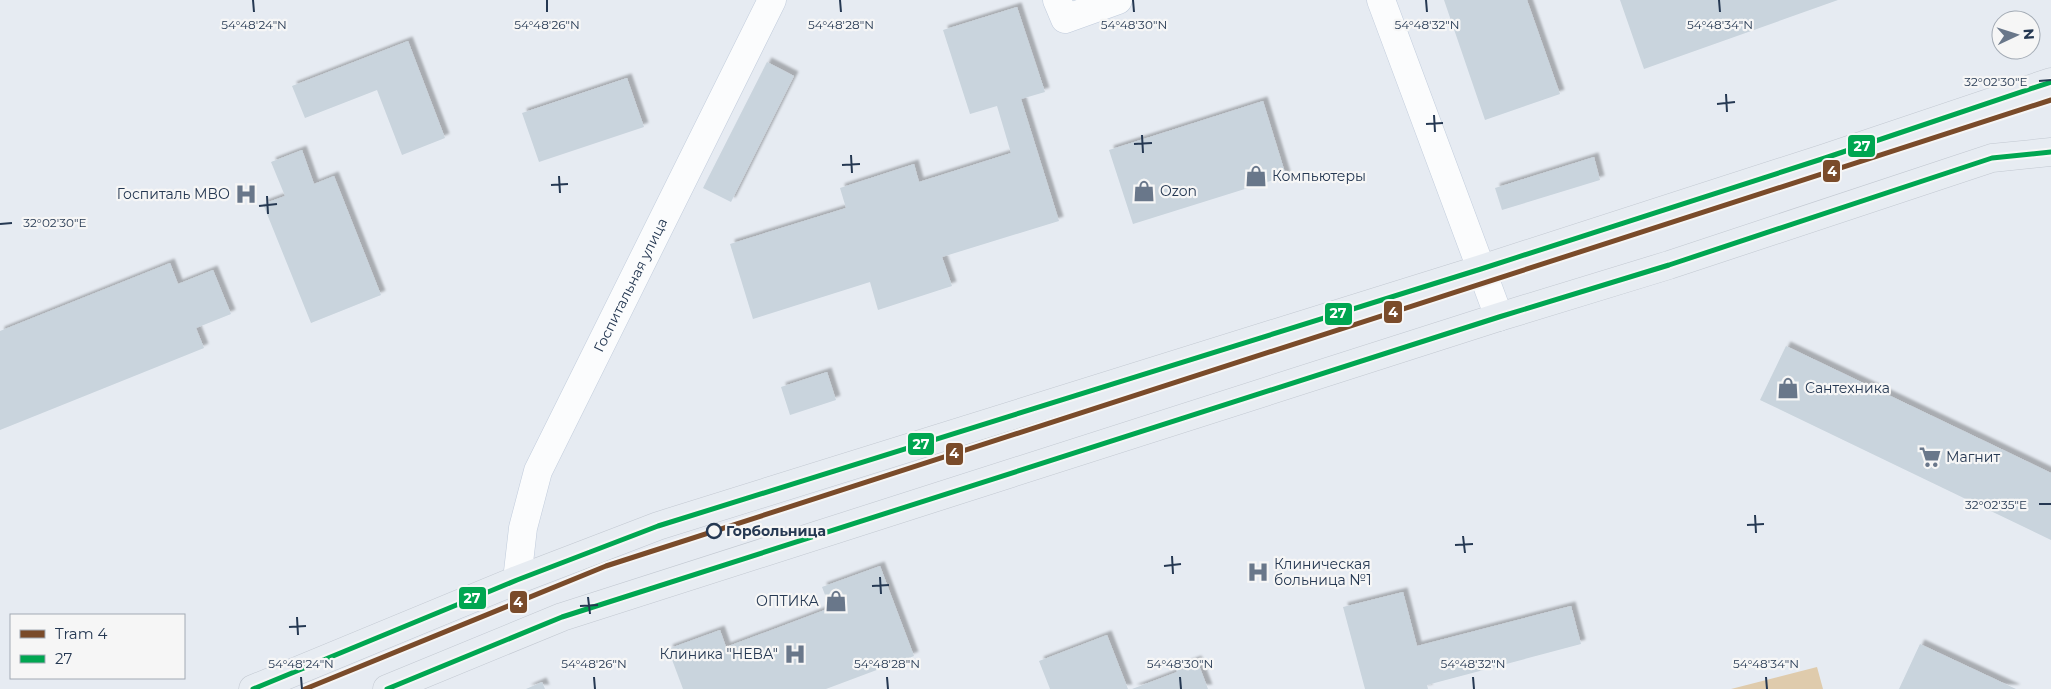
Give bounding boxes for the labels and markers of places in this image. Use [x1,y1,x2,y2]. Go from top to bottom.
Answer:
shop icon: Компьютеры [1243,163,1269,189]
place label: Компьютеры [1272,167,1366,185]
shop icon: Ozon [1131,178,1157,204]
hospital icon: Госпиталь МВО [233,181,259,207]
place label: Ozon [1160,182,1197,200]
place label: Госпиталь МВО [117,185,230,203]
shop icon: Сантехника [1775,375,1801,401]
place label: Сантехника [1805,379,1890,397]
supermarket icon: Магнит [1917,444,1943,470]
place label: Магнит [1946,448,2000,466]
place label: Горбольница [726,522,826,540]
marker: Горбольница [706,523,722,539]
place label: Клиническая больница №1 [1274,555,1372,589]
hospital icon: Клиническая больница №1 [1245,559,1271,585]
shop icon: ОПТИКА [823,588,849,614]
place label: ОПТИКА [756,592,820,610]
hospital icon: Клиника "НЕВА" [782,641,808,667]
place label: Клиника "НЕВА" [660,645,778,663]

